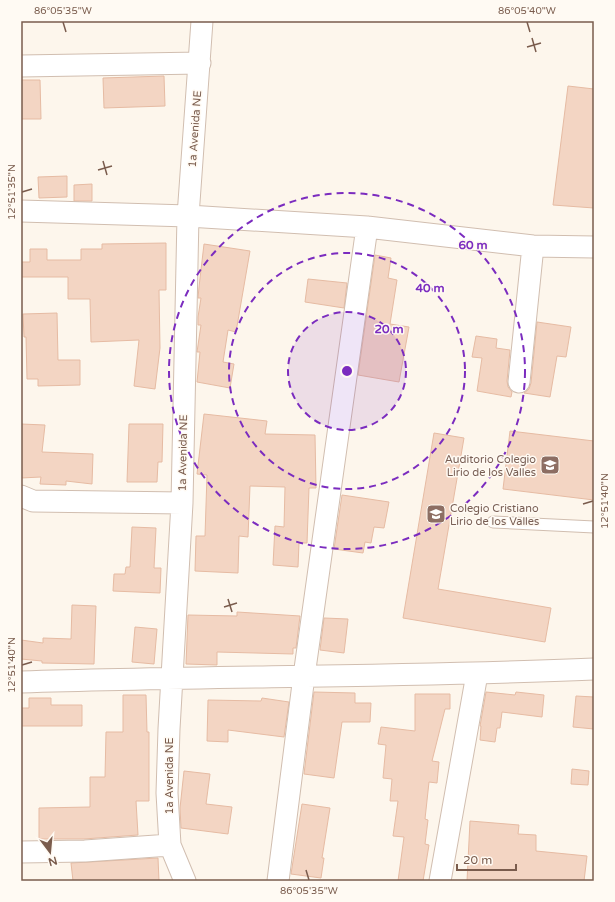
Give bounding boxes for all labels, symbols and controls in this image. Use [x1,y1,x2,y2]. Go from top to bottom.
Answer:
text: 86°05'35"W [34,5,92,17]
text: 86°05'40"W [498,5,556,17]
street label: 1a Avenida NE [186,90,204,168]
text: 12°51'35"N [6,164,18,220]
text: 60 m [458,238,488,252]
text: 40 m [415,281,445,295]
text: 20 m [374,322,404,336]
centre of rings [340,364,354,378]
street label: 1a Avenida NE [176,414,190,492]
place label: Auditorio Colegio Lirio de los Valles [445,453,536,479]
school or university icon: Auditorio Colegio Lirio de los Valles [539,454,561,476]
text: 12°51'40"N [599,473,611,529]
place label: Colegio Cristiano Lirio de los Valles [450,502,539,528]
school or university icon: Colegio Cristiano Lirio de los Valles [425,503,447,525]
text: 12°51'40"N [6,637,18,693]
street label: 1a Avenida NE [163,737,176,815]
north arrow [30,832,70,872]
scale bar [457,846,516,872]
text: 20 m [463,853,492,867]
text: N [47,854,59,869]
text: 86°05'35"W [280,885,338,897]

